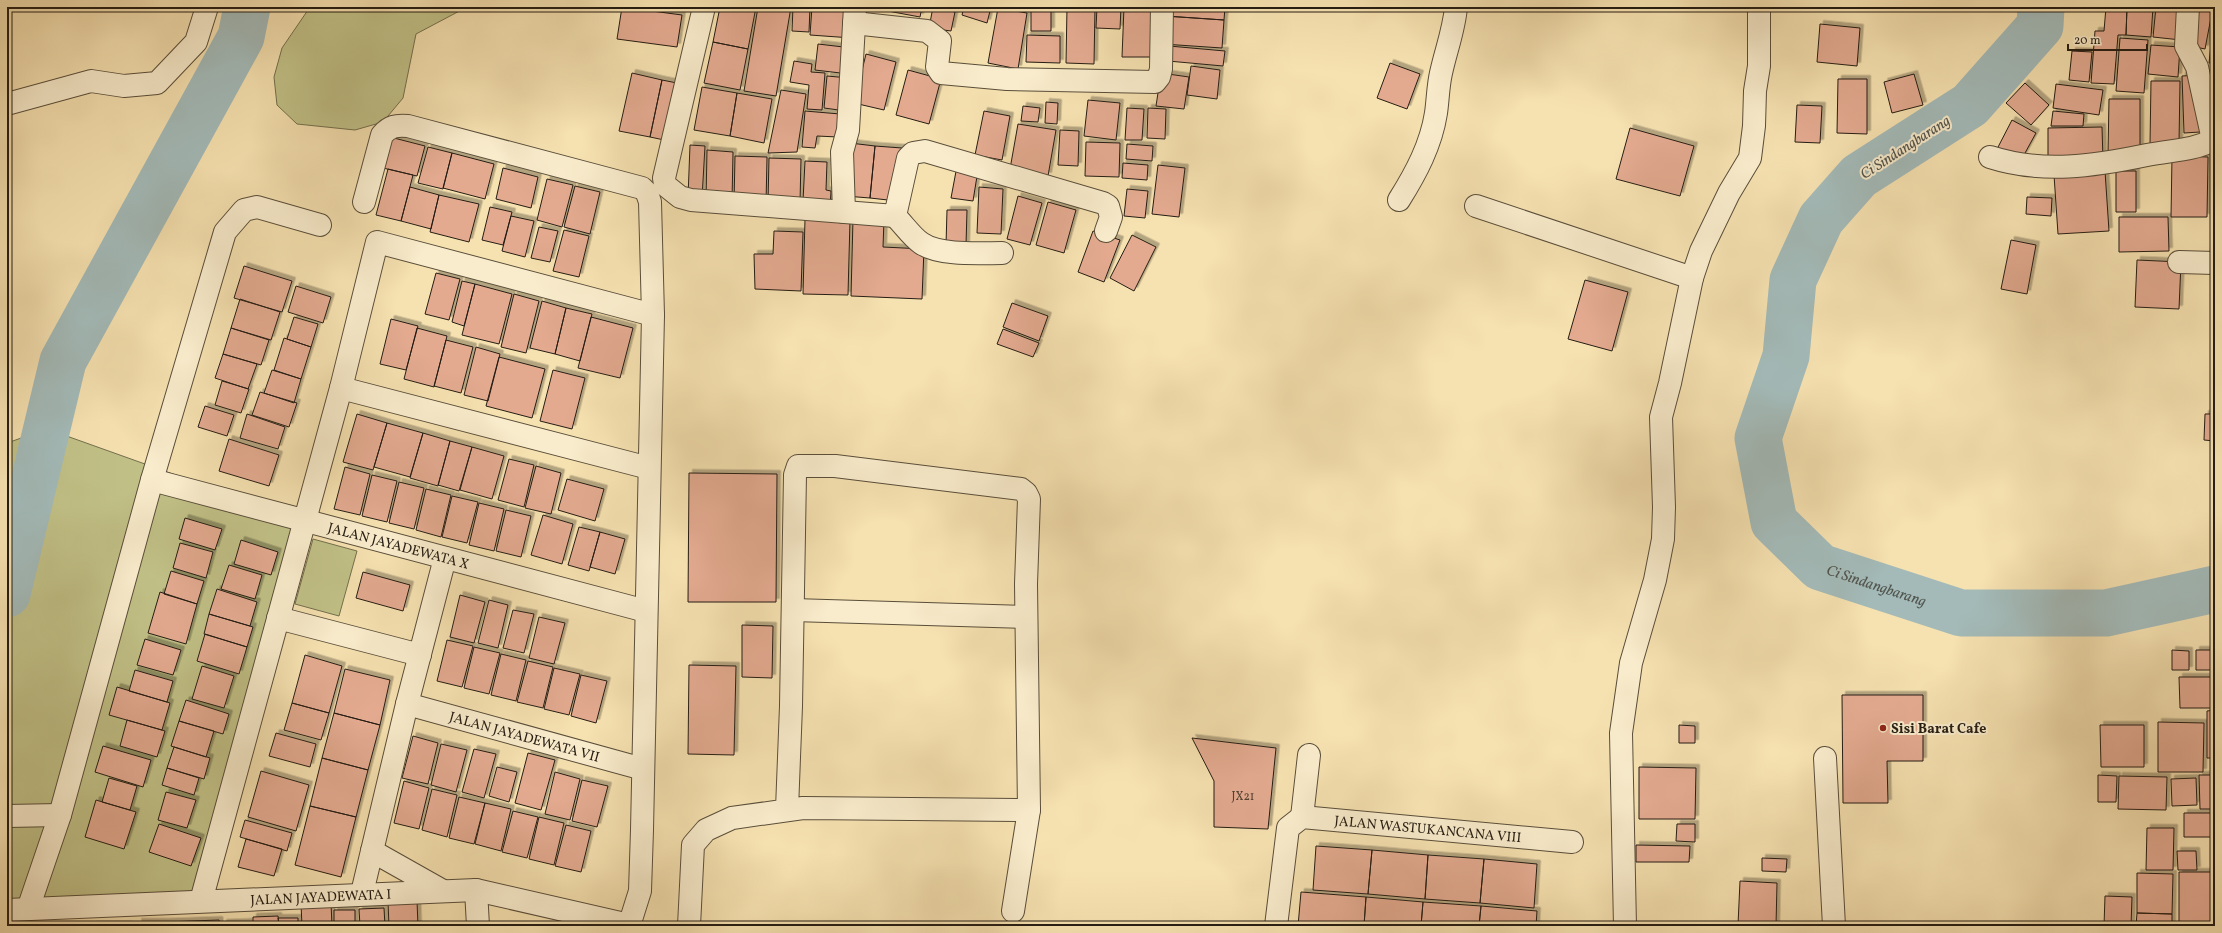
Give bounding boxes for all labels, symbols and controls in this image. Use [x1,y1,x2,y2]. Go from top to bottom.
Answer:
scale bar [2068,26,2147,52]
text: 20 m [2074,33,2101,49]
water label: Ci Sindangbarang [1857,111,1955,185]
street label: JALAN JAYADEWATA X [325,519,471,575]
water label: Ci Sindangbarang [1823,561,1929,613]
street label: JALAN JAYADEWATA VII [447,708,602,768]
place label: Sisi Barat Cafe [1891,720,1986,739]
marker: Sisi Barat Cafe [1878,723,1888,733]
house number: JX21 [1231,789,1255,805]
street label: JALAN WASTUKANCANA VIII [1333,812,1522,848]
street label: JALAN JAYADEWATA I [250,886,392,911]

